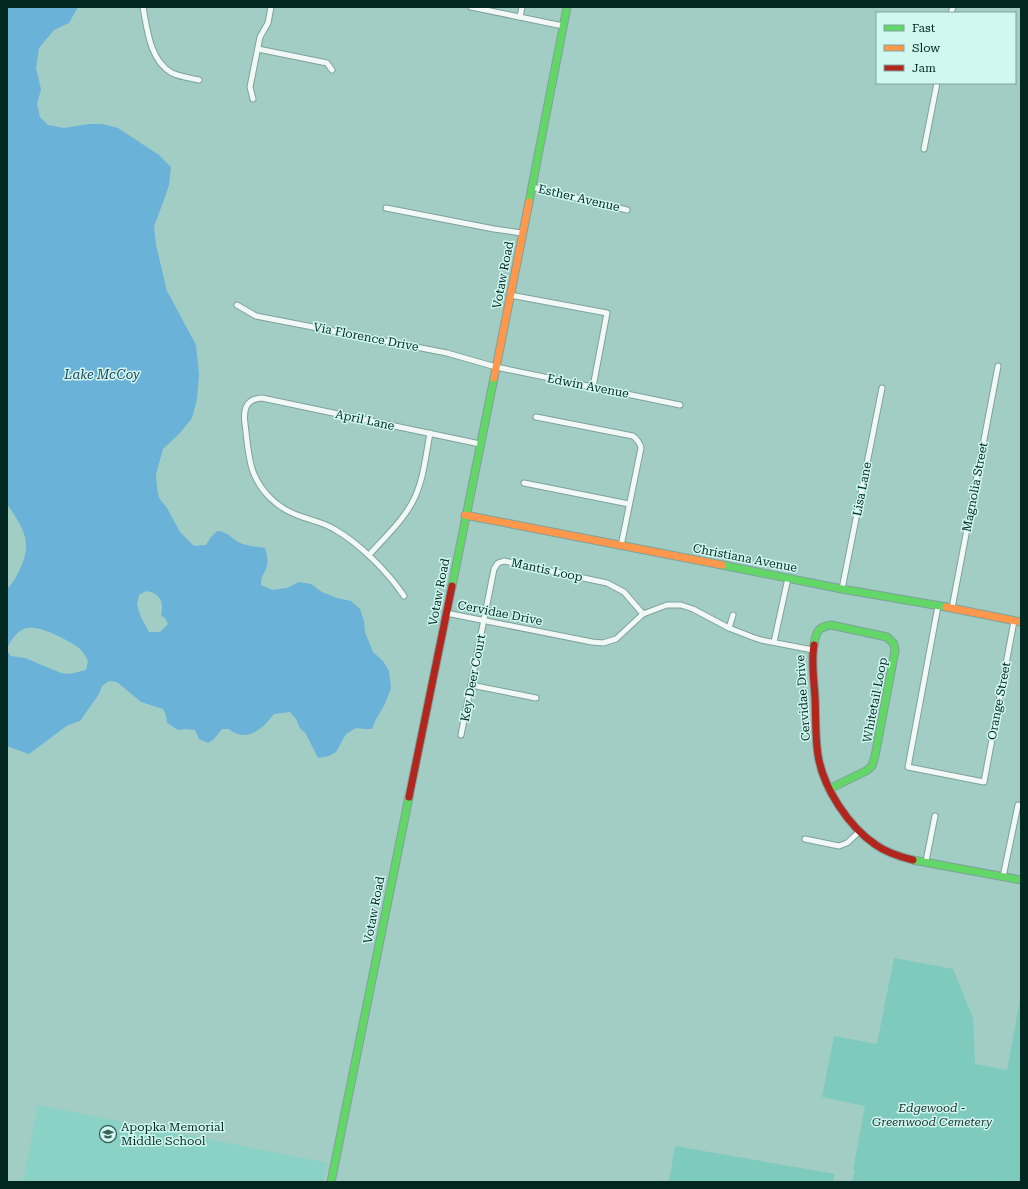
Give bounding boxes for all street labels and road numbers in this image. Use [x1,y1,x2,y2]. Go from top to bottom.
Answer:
street label: Esther Avenue [537,182,622,214]
street label: Votaw Road [490,240,516,310]
street label: Via Florence Drive [312,320,420,354]
street label: Edwin Avenue [546,371,630,401]
street label: April Lane [334,407,396,433]
street label: Magnolia Street [959,440,991,533]
street label: Lisa Lane [850,460,874,517]
street label: Christiana Avenue [692,541,799,575]
street label: Mantis Loop [510,556,584,584]
street label: Votaw Road [426,557,452,627]
street label: Cervidae Drive [456,598,544,628]
street label: Key Deer Court [458,633,488,723]
street label: Cervidae Drive [793,654,813,742]
street label: Whitetail Loop [860,656,890,744]
street label: Orange Street [985,660,1014,741]
street label: Votaw Road [361,875,387,945]

